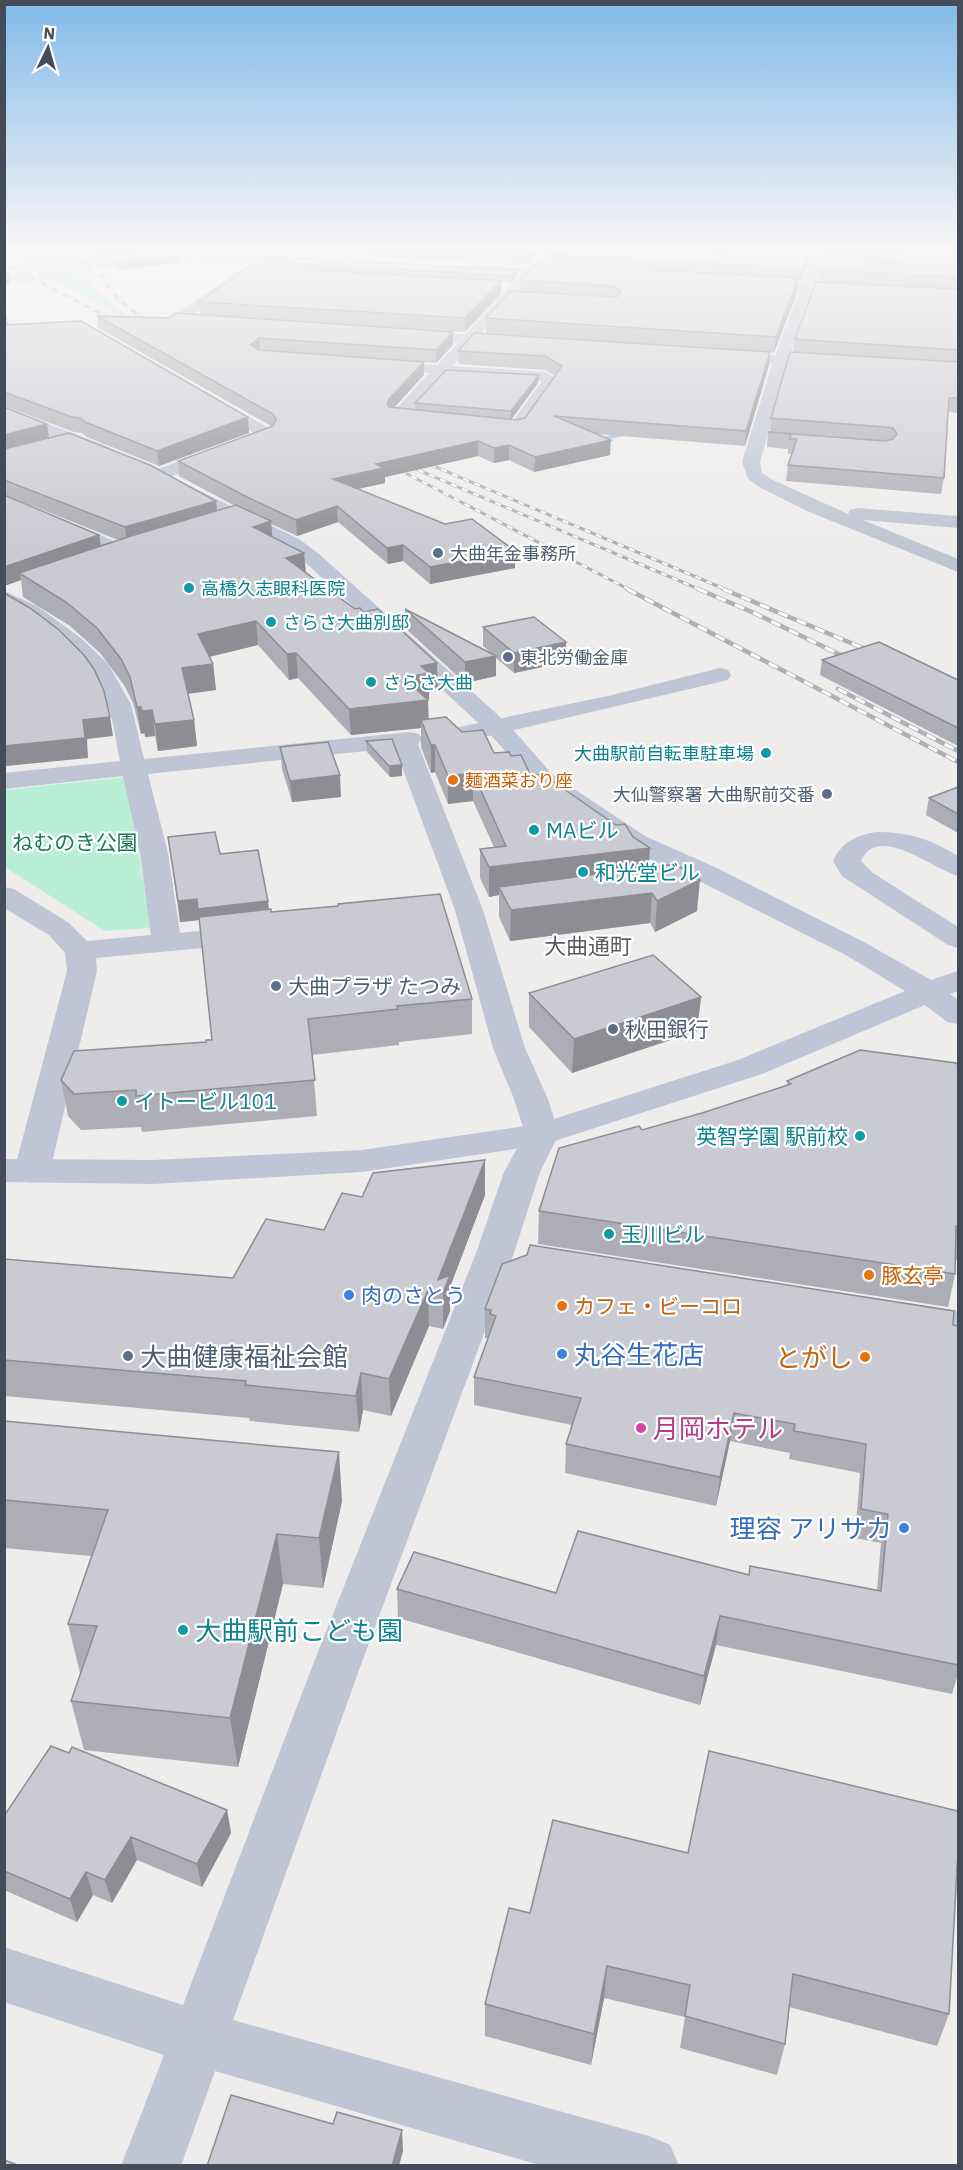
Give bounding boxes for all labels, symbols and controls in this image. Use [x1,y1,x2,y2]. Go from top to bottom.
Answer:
north arrow [18,18,78,78]
text: N [43,23,56,44]
place label: 大曲年金事務所 [450,542,576,565]
marker: 大曲年金事務所 [431,546,445,560]
place label: 高橋久志眼科医院 [201,577,345,600]
marker: 高橋久志眼科医院 [182,581,196,595]
place label: さらさ大曲別邸 [283,611,409,634]
marker: さらさ大曲別邸 [264,615,278,629]
place label: 東北労働金庫 [520,646,628,669]
marker: 東北労働金庫 [501,650,515,664]
place label: さらさ大曲 [383,671,473,694]
marker: さらさ大曲 [364,675,378,689]
place label: 大曲駅前自転車駐車場 [574,742,754,765]
marker: 大曲駅前自転車駐車場 [759,746,773,760]
place label: 麺酒菜おり座 [465,769,573,792]
marker: 麺酒菜おり座 [446,773,460,787]
place label: 大仙警察署 大曲駅前交番 [613,783,815,806]
marker: 大仙警察署 大曲駅前交番 [820,787,834,801]
place label: MAビル [546,816,619,844]
marker: MAビル [527,823,541,837]
park label: ねむのき公園 [12,828,138,856]
place label: 和光堂ビル [595,858,700,886]
marker: 和光堂ビル [576,865,590,879]
district label: 大曲通町 [544,931,632,960]
place label: 大曲プラザ たつみ [288,972,461,1000]
marker: 大曲プラザ たつみ [269,979,283,993]
place label: 秋田銀行 [625,1015,709,1043]
marker: 秋田銀行 [606,1022,620,1036]
place label: イトービル101 [134,1087,277,1115]
marker: イトービル101 [115,1094,129,1108]
place label: 英智学園 駅前校 [696,1122,848,1150]
marker: 英智学園 駅前校 [853,1129,867,1143]
place label: 玉川ビル [621,1220,705,1248]
marker: 玉川ビル [602,1227,616,1241]
place label: 豚玄亭 [881,1261,944,1289]
marker: 豚玄亭 [862,1268,876,1282]
place label: 肉のさとう [361,1281,466,1309]
marker: 肉のさとう [342,1288,356,1302]
place label: カフェ・ビーコロ [574,1292,742,1320]
marker: カフェ・ビーコロ [555,1299,569,1313]
place label: 丸谷生花店 [574,1337,704,1371]
place label: 大曲健康福祉会館 [140,1339,348,1373]
place label: とがし [775,1340,853,1374]
marker: 丸谷生花店 [555,1347,569,1361]
marker: 大曲健康福祉会館 [121,1349,135,1363]
marker: とがし [858,1350,872,1364]
place label: 月岡ホテル [653,1411,783,1445]
marker: 月岡ホテル [634,1421,648,1435]
place label: 理容 アリサカ [730,1511,892,1545]
marker: 理容 アリサカ [897,1521,911,1535]
place label: 大曲駅前こども園 [195,1613,403,1647]
marker: 大曲駅前こども園 [176,1623,190,1637]

